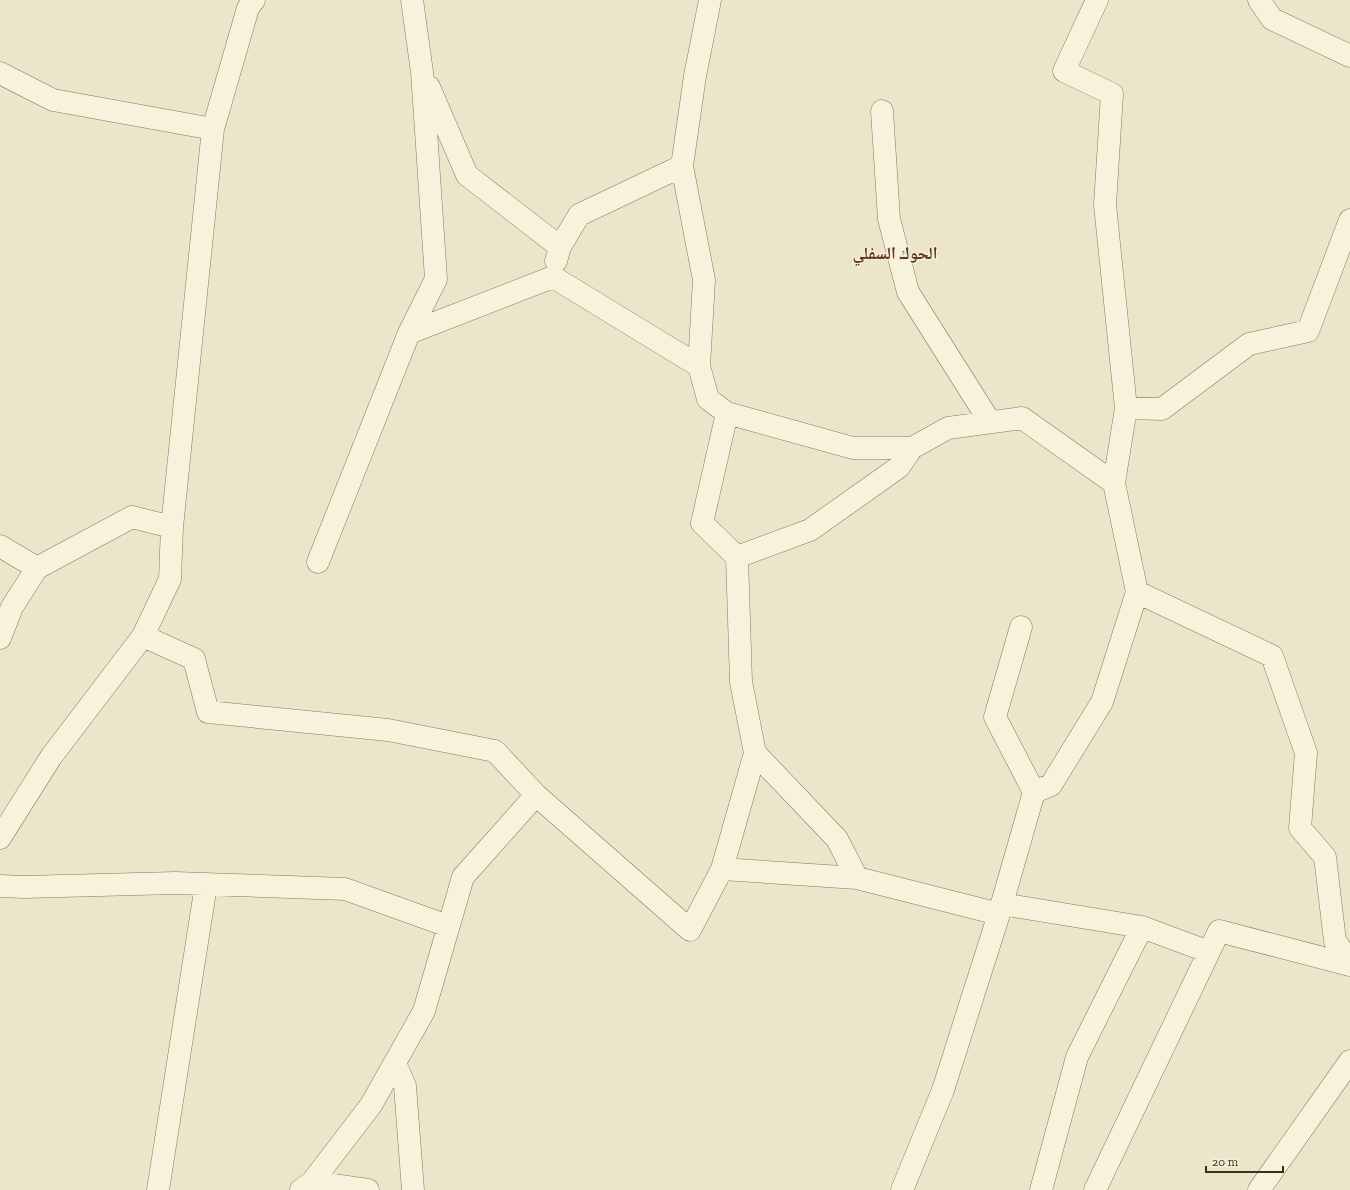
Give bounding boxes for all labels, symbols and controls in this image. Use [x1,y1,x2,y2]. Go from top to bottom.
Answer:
district label: الحوك السفلي [853,243,937,267]
scale bar [1206,1148,1283,1174]
text: 20 m [1212,1155,1239,1169]

